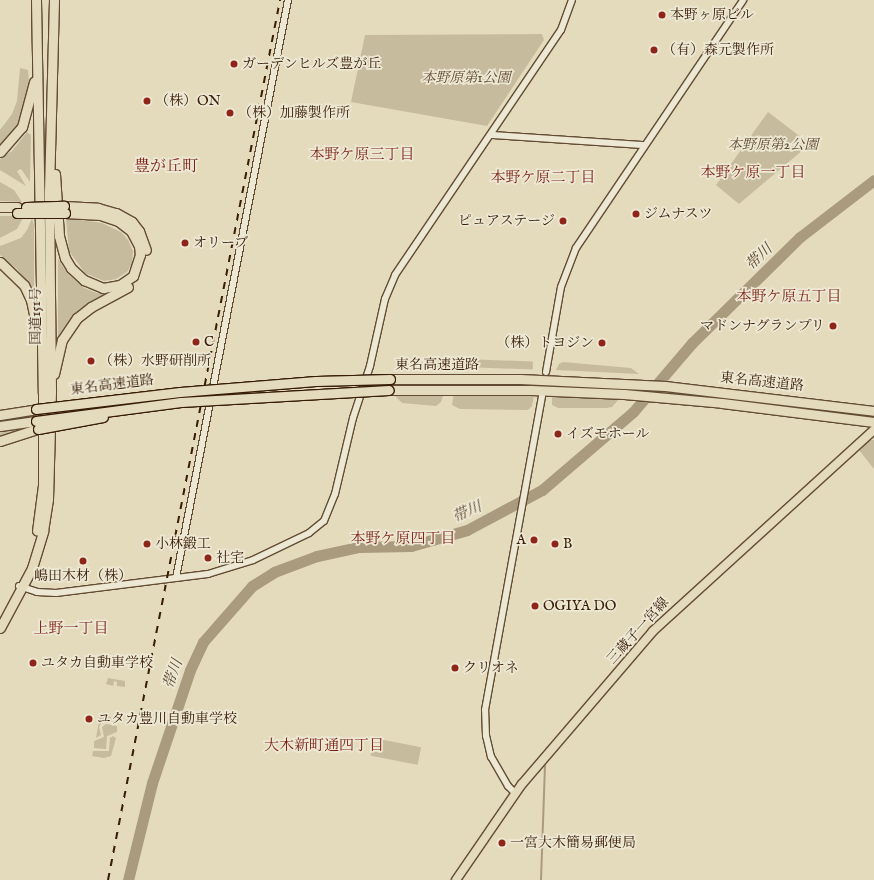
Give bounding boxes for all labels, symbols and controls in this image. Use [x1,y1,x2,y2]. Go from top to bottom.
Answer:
place label: 本野ヶ原ビル [670,7,754,23]
marker: 本野ヶ原ビル [657,10,667,20]
place label: （有）森元製作所 [662,42,774,58]
marker: （有）森元製作所 [649,45,659,55]
place label: ガーデンヒルズ豊が丘 [242,56,382,72]
marker: ガーデンヒルズ豊が丘 [229,59,239,69]
park label: 本野原第1公園 [421,70,511,86]
place label: （株）ON [155,93,221,109]
marker: （株）ON [142,96,152,106]
place label: （株）加藤製作所 [238,105,350,121]
marker: （株）加藤製作所 [225,108,235,118]
park label: 本野原第2公園 [728,137,818,153]
district label: 本野ケ原三丁目 [310,146,414,164]
district label: 豊が丘町 [134,157,198,177]
district label: 本野ケ原一丁目 [701,164,805,182]
district label: 本野ケ原二丁目 [491,169,595,187]
place label: ジムナスツ [644,206,714,222]
marker: ジムナスツ [631,209,641,219]
place label: ピュアステージ [457,213,555,229]
marker: ピュアステージ [558,216,568,226]
place label: オリーブ [193,235,249,251]
marker: オリーブ [180,238,190,248]
water label: 帯川 [742,240,776,274]
street label: 国道151号 [28,287,44,345]
district label: 本野ケ原五丁目 [737,288,841,306]
place label: マドンナグランプリ [699,318,825,334]
marker: マドンナグランプリ [828,321,838,331]
place label: C [204,334,214,350]
place label: （株）トヨジン [496,335,594,351]
marker: C [191,337,201,347]
marker: （株）トヨジン [597,338,607,348]
place label: （株）水野研削所 [99,353,211,369]
marker: （株）水野研削所 [86,356,96,366]
street label: 東名高速道路 [395,357,479,373]
street label: 東名高速道路 [719,369,805,395]
street label: 東名高速道路 [69,372,155,398]
place label: イズモホール [566,426,650,442]
marker: イズモホール [553,429,563,439]
water label: 帯川 [450,498,484,526]
district label: 本野ケ原四丁目 [351,530,455,548]
place label: A [517,532,526,548]
marker: A [529,535,539,545]
place label: 小林鍛工 [155,536,211,552]
place label: B [563,536,572,552]
marker: 小林鍛工 [142,539,152,549]
marker: B [550,539,560,549]
place label: 社宅 [216,550,244,566]
marker: 社宅 [203,553,213,563]
marker: 嶋田木材（株） [78,556,88,566]
place label: 嶋田木材（株） [34,568,132,584]
street label: 三蔵子一宮線 [604,594,672,668]
place label: OGIYA DO [543,598,616,614]
marker: OGIYA DO [530,601,540,611]
district label: 上野一丁目 [34,620,108,638]
place label: ユタカ自動車学校 [41,655,153,671]
water label: 帯川 [159,657,187,691]
marker: ユタカ自動車学校 [28,658,38,668]
place label: クリオネ [463,660,519,676]
marker: クリオネ [450,663,460,673]
place label: ユタカ豊川自動車学校 [97,711,237,727]
marker: ユタカ豊川自動車学校 [84,714,94,724]
district label: 大木新町通四丁目 [264,737,384,755]
place label: 一宮大木簡易郵便局 [510,835,636,851]
marker: 一宮大木簡易郵便局 [497,838,507,848]

